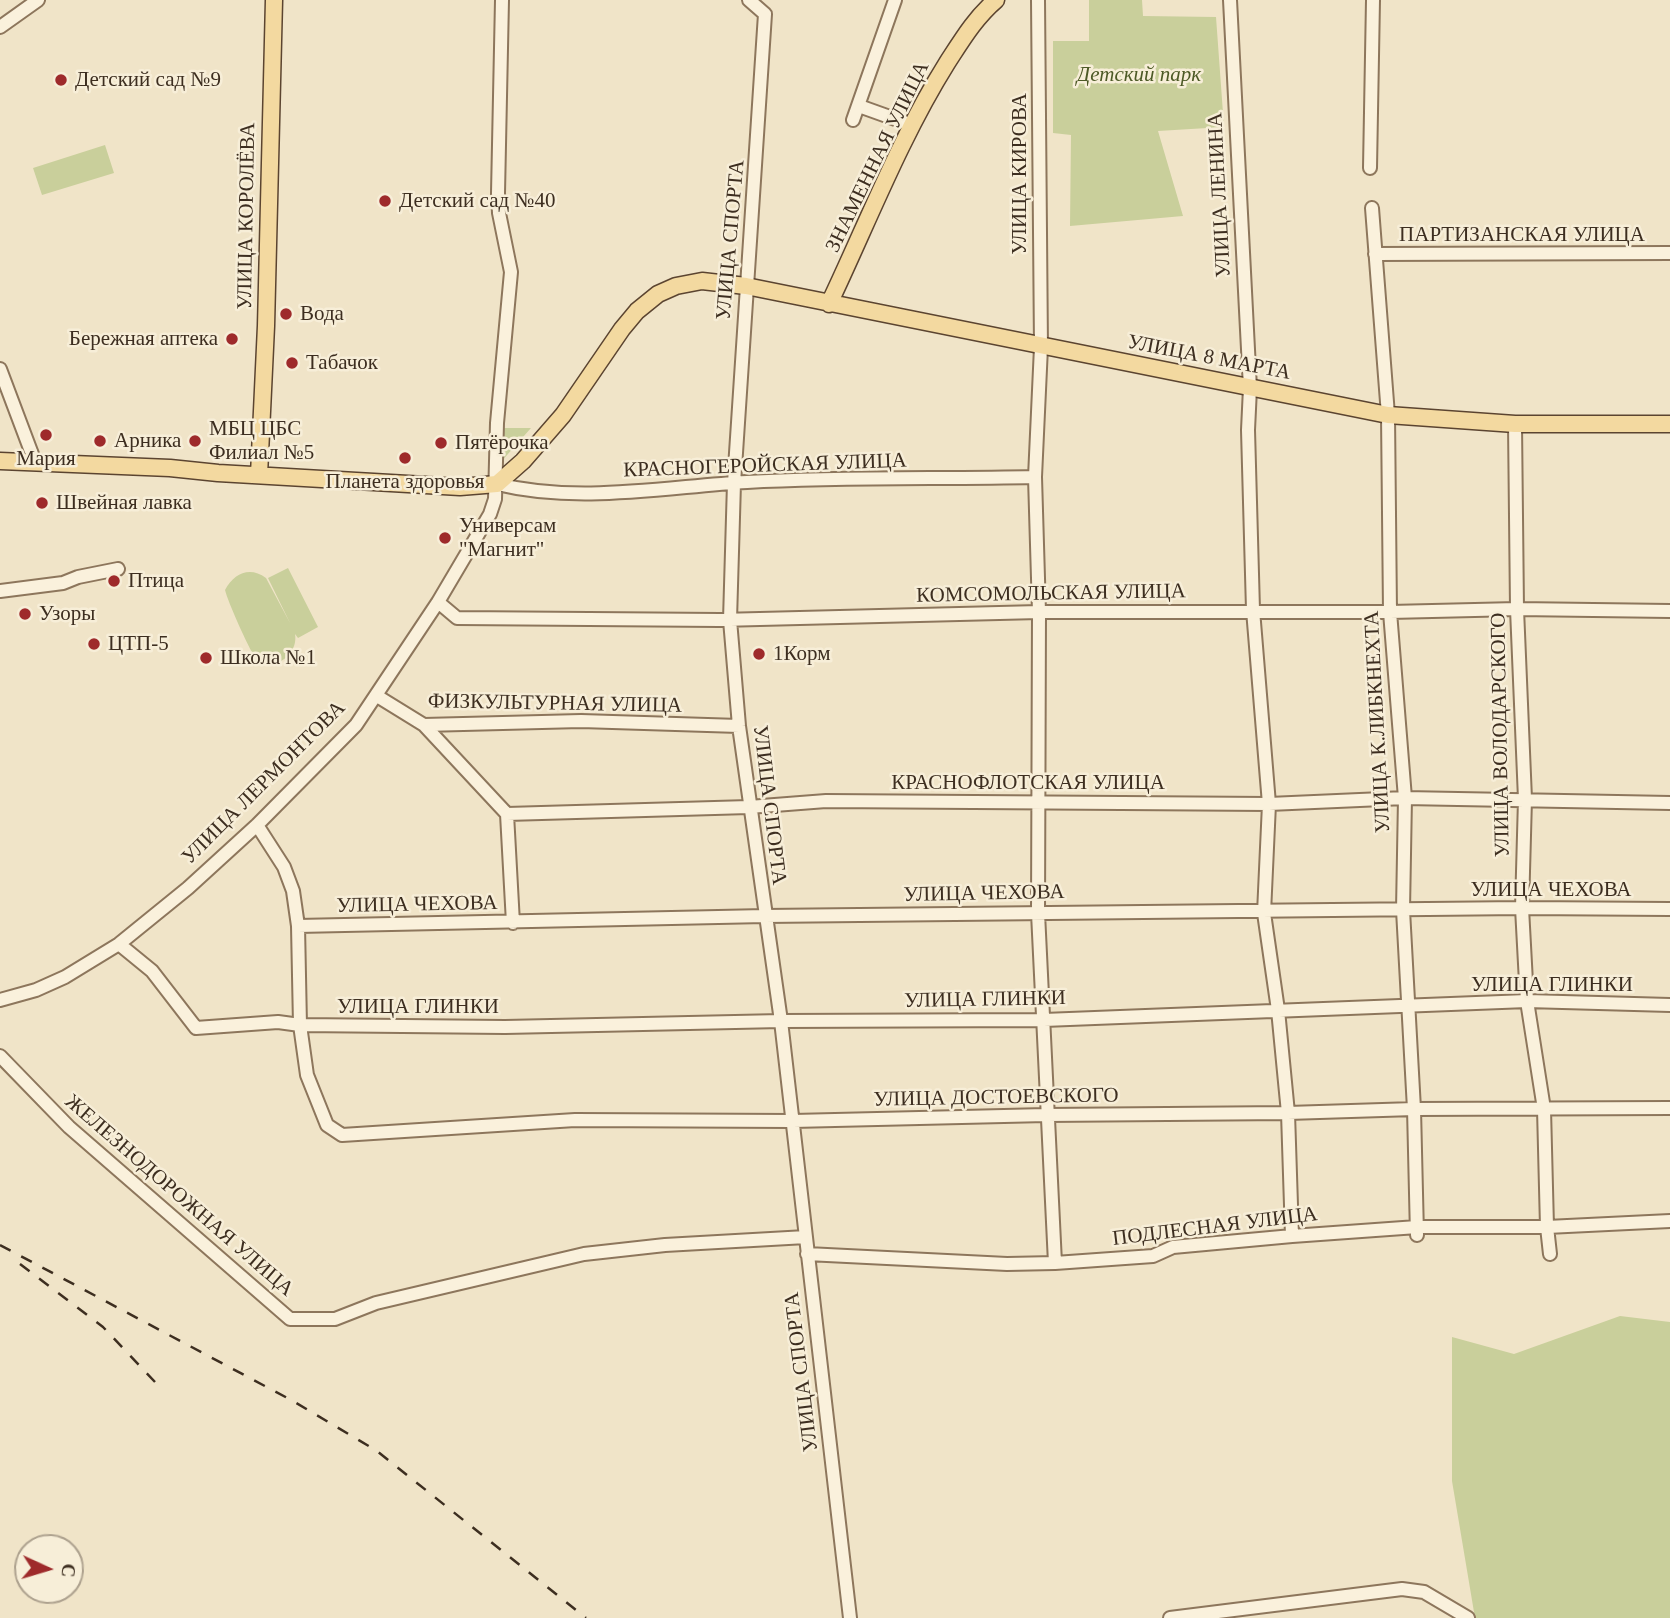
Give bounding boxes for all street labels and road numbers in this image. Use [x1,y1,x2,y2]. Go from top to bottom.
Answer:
street label: ЗНАМЕННАЯ УЛИЦА [821,57,935,257]
street label: УЛИЦА КИРОВА [1007,93,1033,255]
street label: УЛИЦА ЛЕНИНА [1203,112,1237,278]
street label: УЛИЦА КОРОЛЁВА [233,122,261,310]
street label: УЛИЦА СПОРТА [711,159,751,321]
street label: ПАРТИЗАНСКАЯ УЛИЦА [1399,222,1645,248]
street label: УЛИЦА 8 МАРТА [1125,330,1293,386]
street label: КРАСНОГЕРОЙСКАЯ УЛИЦА [623,448,907,484]
street label: КОМСОМОЛЬСКАЯ УЛИЦА [916,579,1186,609]
street label: УЛИЦА К.ЛИБКНЕХТА [1360,610,1396,834]
street label: УЛИЦА ВОЛОДАРСКОГО [1486,612,1516,858]
street label: ФИЗКУЛЬТУРНАЯ УЛИЦА [428,689,682,719]
street label: УЛИЦА ЛЕРМОНТОВА [177,696,351,870]
street label: УЛИЦА СПОРТА [747,724,791,886]
street label: КРАСНОФЛОТСКАЯ УЛИЦА [891,770,1165,796]
street label: УЛИЦА ЧЕХОВА [1470,877,1632,903]
street label: УЛИЦА ЧЕХОВА [903,880,1065,908]
street label: УЛИЦА ЧЕХОВА [336,891,498,919]
street label: УЛИЦА ГЛИНКИ [1471,972,1633,998]
street label: УЛИЦА ГЛИНКИ [904,986,1066,1014]
street label: УЛИЦА ГЛИНКИ [337,994,499,1020]
street label: УЛИЦА ДОСТОЕВСКОГО [873,1083,1119,1113]
street label: ЖЕЛЕЗНОДОРОЖНАЯ УЛИЦА [59,1090,299,1302]
street label: ПОДЛЕСНАЯ УЛИЦА [1111,1202,1319,1252]
street label: УЛИЦА СПОРТА [780,1291,824,1453]

